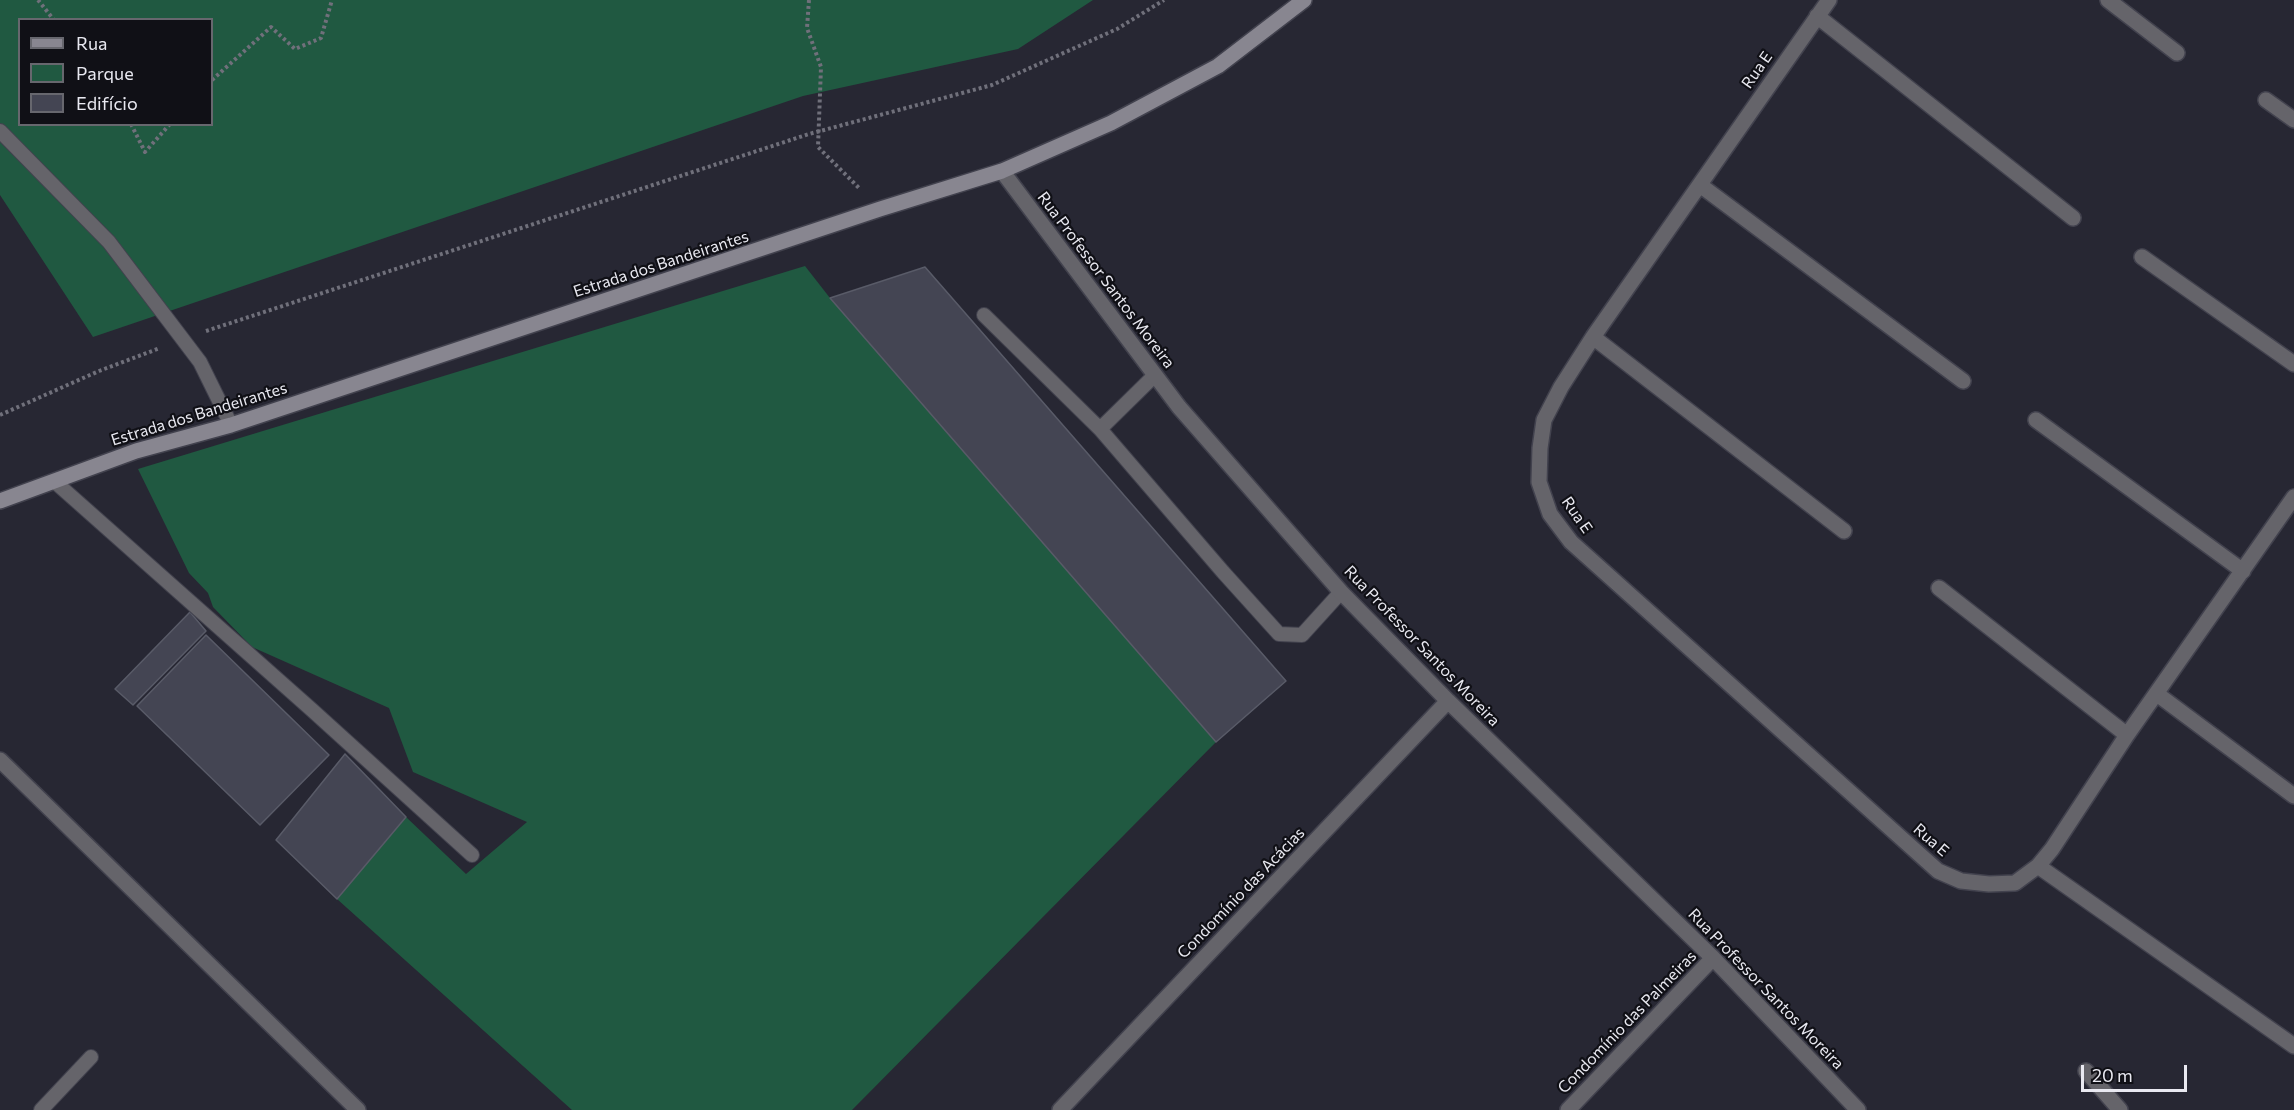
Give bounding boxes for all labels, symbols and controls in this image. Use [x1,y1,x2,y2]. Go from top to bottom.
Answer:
legend [18,18,213,126]
text: Rua [76,32,107,54]
street label: Rua E [1738,48,1776,92]
text: Parque [76,62,134,84]
text: Edifício [76,92,138,114]
street label: Rua Professor Santos Moreira [1033,188,1179,372]
street label: Estrada dos Bandeirantes [571,227,751,301]
street label: Estrada dos Bandeirantes [109,378,289,450]
street label: Rua E [1558,493,1596,537]
street label: Rua Professor Santos Moreira [1340,562,1504,730]
street label: Rua E [1909,819,1953,861]
street label: Condomínio das Acácias [1173,823,1309,963]
street label: Rua Professor Santos Moreira [1684,905,1848,1073]
street label: Condomínio das Palmeiras [1554,947,1700,1097]
scale bar [2084,1053,2190,1091]
text: 20 m [2092,1064,2133,1086]

